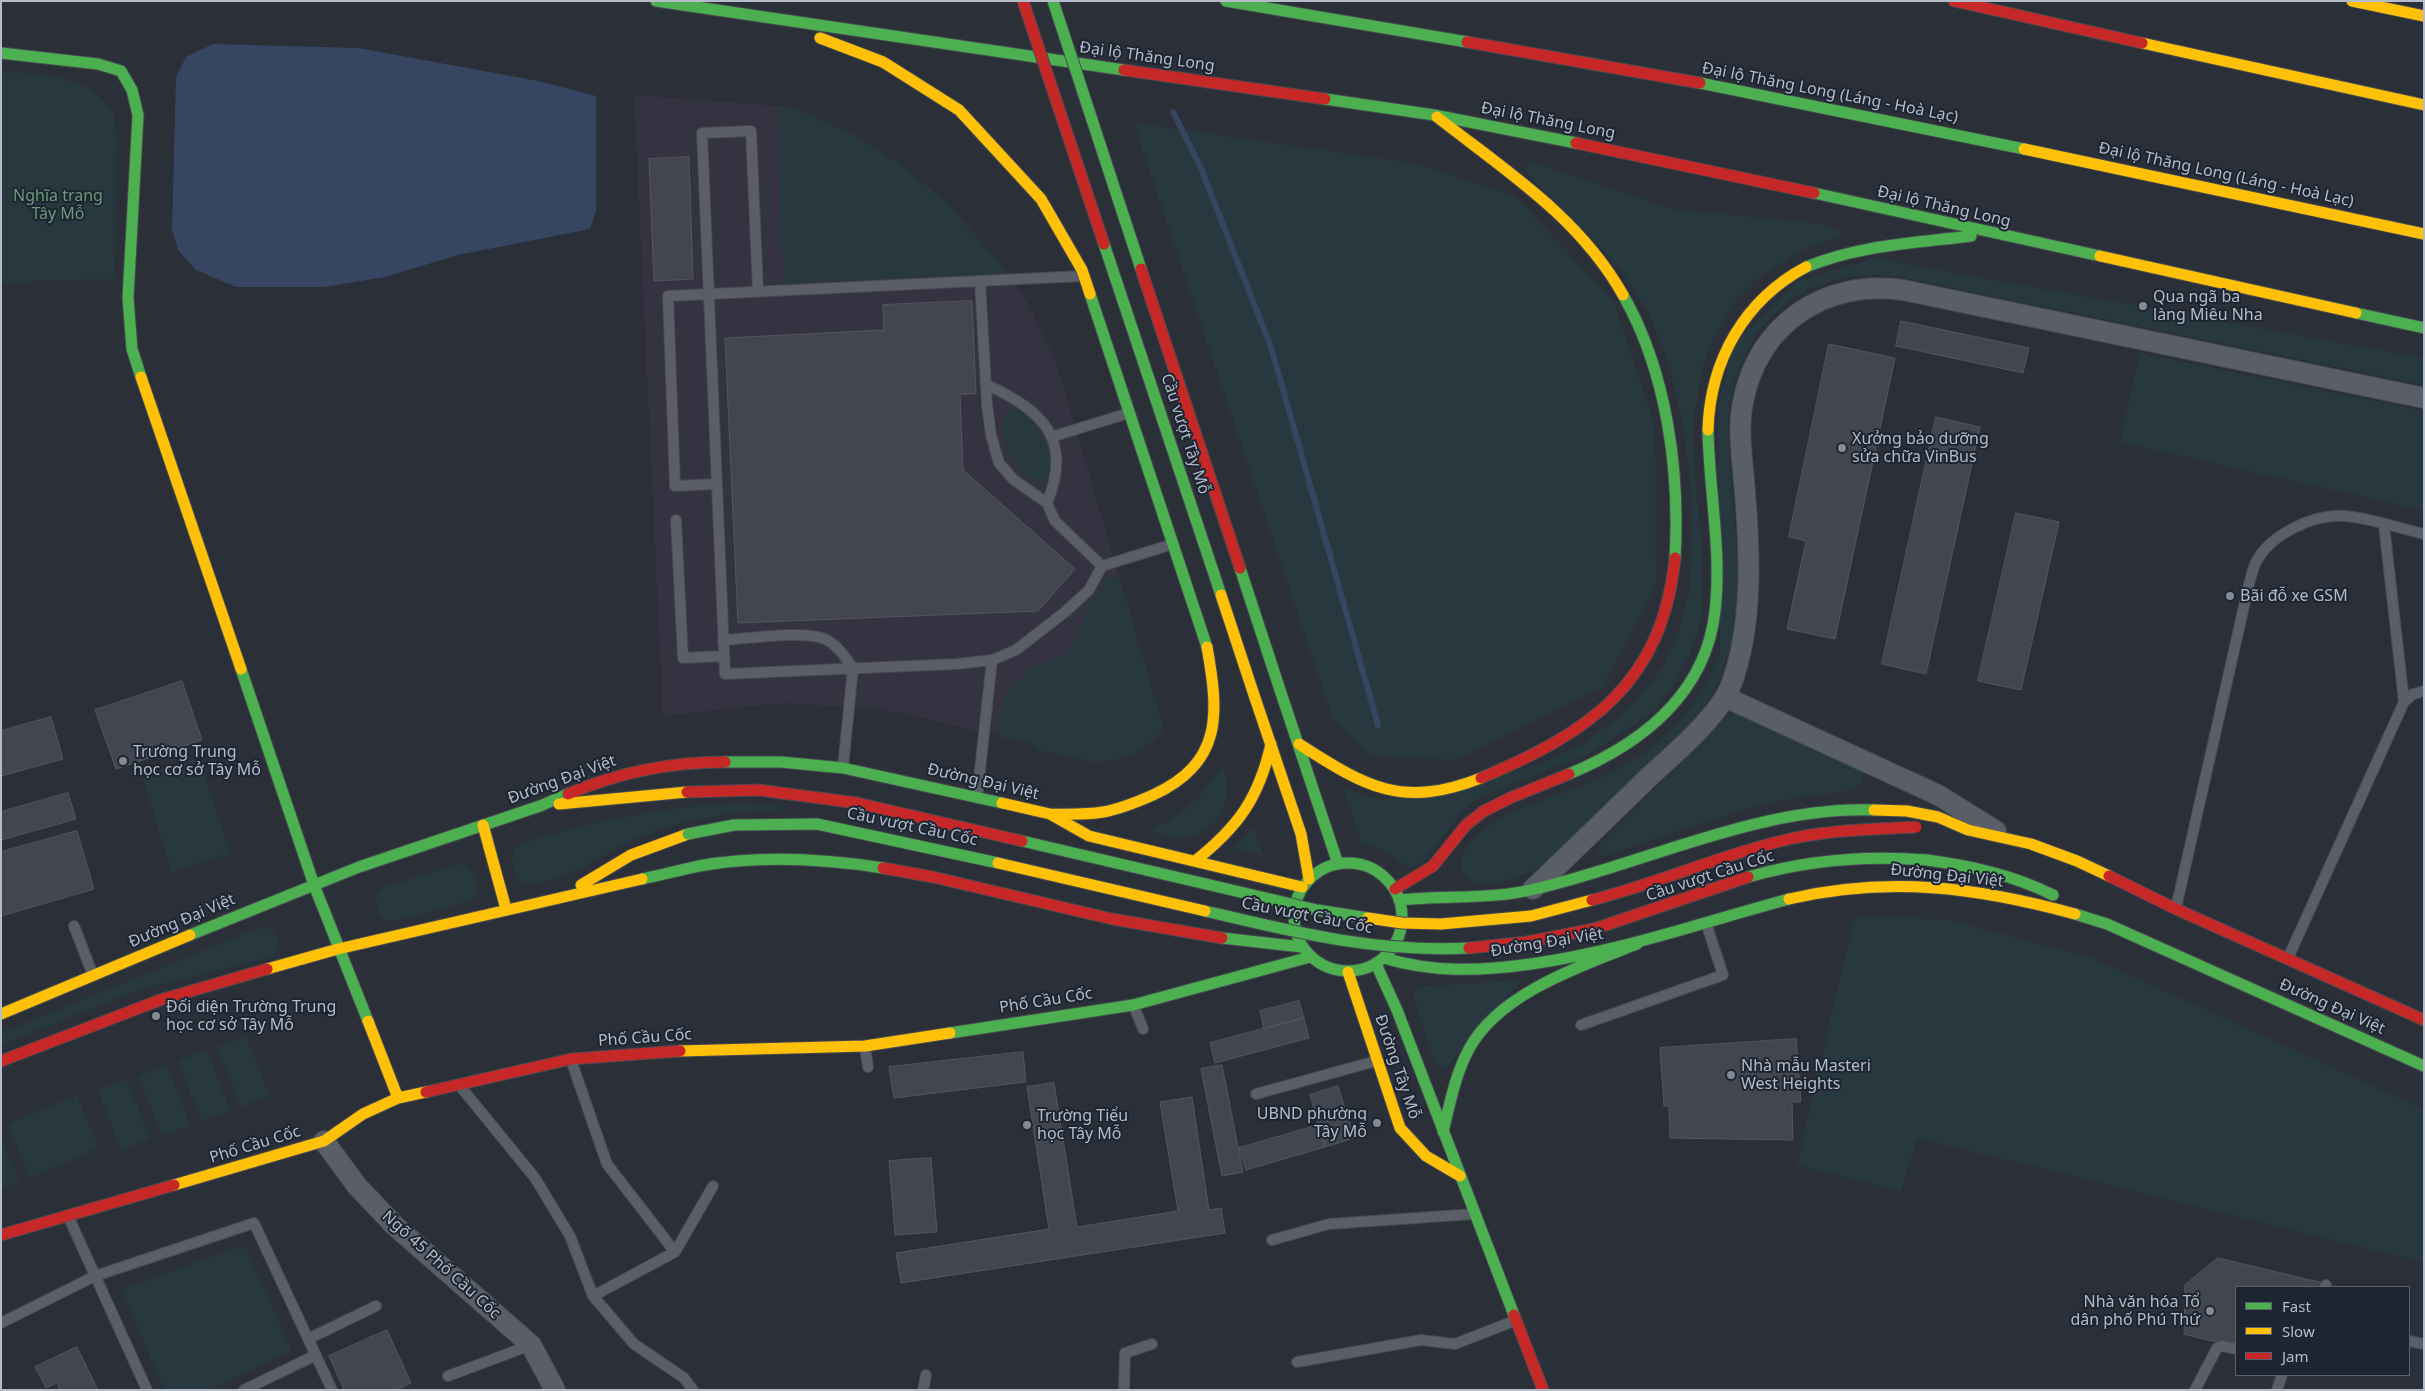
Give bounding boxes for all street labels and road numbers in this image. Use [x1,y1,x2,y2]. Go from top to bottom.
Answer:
street label: Đại lộ Thăng Long [1078,38,1216,76]
street label: Đại lộ Thăng Long (Láng - Hoà Lạc) [1700,59,1960,127]
street label: Đại lộ Thăng Long [1479,99,1617,143]
street label: Đại lộ Thăng Long (Láng - Hoà Lạc) [2097,139,2355,211]
street label: Đại lộ Thăng Long [1875,182,2013,232]
street label: Cầu vượt Tây Mỗ [1156,371,1214,497]
street label: Đường Đại Việt [505,752,619,808]
street label: Đường Đại Việt [925,760,1041,804]
street label: Cầu vượt Cầu Cốc [845,804,979,850]
street label: Cầu vượt Cầu Cốc [1644,846,1776,906]
street label: Đường Đại Việt [1889,861,2005,891]
street label: Đường Đại Việt [126,890,238,952]
street label: Cầu vượt Cầu Cốc [1240,894,1374,938]
street label: Đường Đại Việt [1489,925,1605,961]
street label: Đường Đại Việt [2276,975,2388,1039]
street label: Phố Cầu Cốc [998,984,1094,1018]
street label: Đường Tây Mỗ [1370,1012,1424,1122]
street label: Phố Cầu Cốc [597,1025,693,1051]
street label: Phố Cầu Cốc [207,1122,303,1168]
street label: Ngõ 45 Phố Cầu Cốc [378,1207,504,1323]

